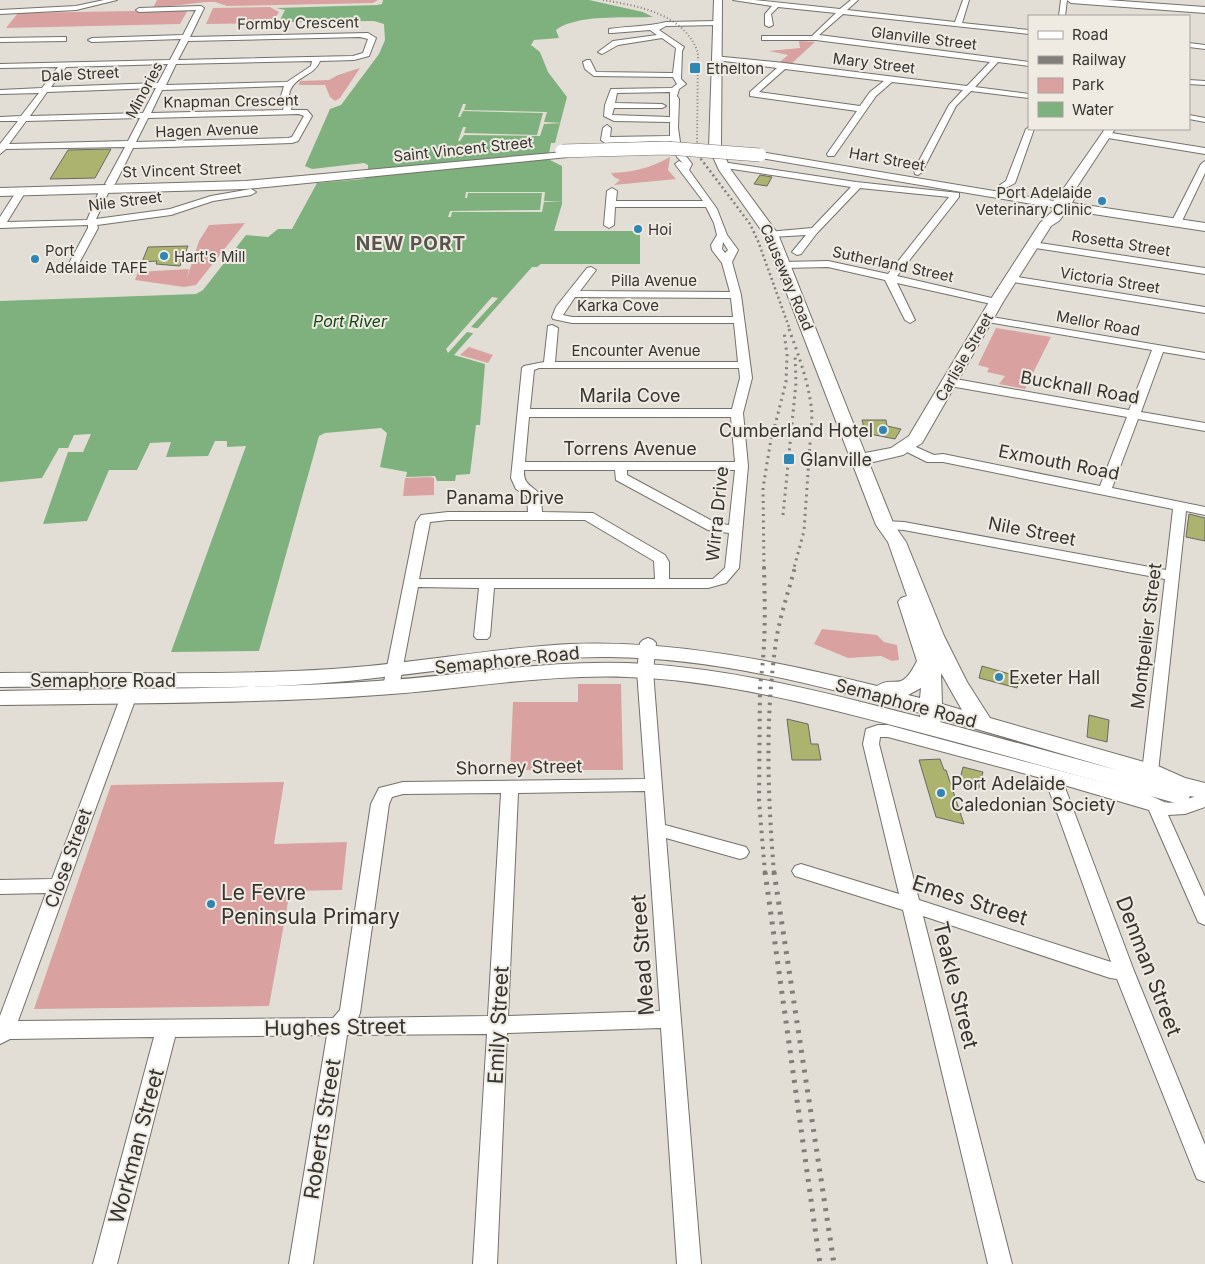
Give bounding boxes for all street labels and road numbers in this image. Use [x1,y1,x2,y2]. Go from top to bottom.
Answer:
street label: Formby Crescent [237,12,359,34]
street label: Glanville Street [870,22,978,54]
street label: Mary Street [832,49,916,77]
street label: Minories [121,58,167,121]
street label: Dale Street [40,62,120,86]
street label: Knapman Crescent [163,90,299,112]
street label: Hagen Avenue [155,119,259,141]
street label: Saint Vincent Street [392,132,534,166]
street label: Hart Street [847,143,927,175]
street label: St Vincent Street [122,158,242,182]
street label: Nile Street [87,187,163,215]
street label: Causeway Road [756,221,818,333]
street label: Rosetta Street [1070,226,1172,260]
street label: Sutherland Street [831,242,955,286]
street label: Victoria Street [1059,263,1161,297]
street label: Pilla Avenue [611,271,697,290]
street label: Karka Cove [577,296,659,315]
street label: Mellor Road [1055,306,1141,340]
street label: Carlisle Street [931,309,997,405]
street label: Encounter Avenue [571,341,701,360]
street label: Bucknall Road [1019,366,1141,408]
street label: Marila Cove [579,385,681,406]
street label: Torrens Avenue [563,438,697,459]
street label: Exmouth Road [997,440,1121,484]
street label: Wirra Drive [702,465,732,563]
street label: Panama Drive [446,487,564,508]
street label: Nile Street [986,512,1078,550]
street label: Montpelier Street [1127,562,1165,710]
street label: Semaphore Road [433,642,581,678]
street label: Semaphore Road [30,670,176,691]
street label: Semaphore Road [833,674,979,732]
street label: Shorney Street [455,755,583,779]
street label: Close Street [40,805,96,911]
street label: Emes Street [909,870,1031,930]
street label: Denman Street [1111,893,1187,1039]
street label: Mead Street [625,894,659,1016]
street label: Teakle Street [928,919,984,1051]
street label: Emily Street [482,965,514,1085]
street label: Hughes Street [264,1013,406,1041]
street label: Roberts Street [299,1057,345,1201]
street label: Workman Street [103,1066,169,1226]

